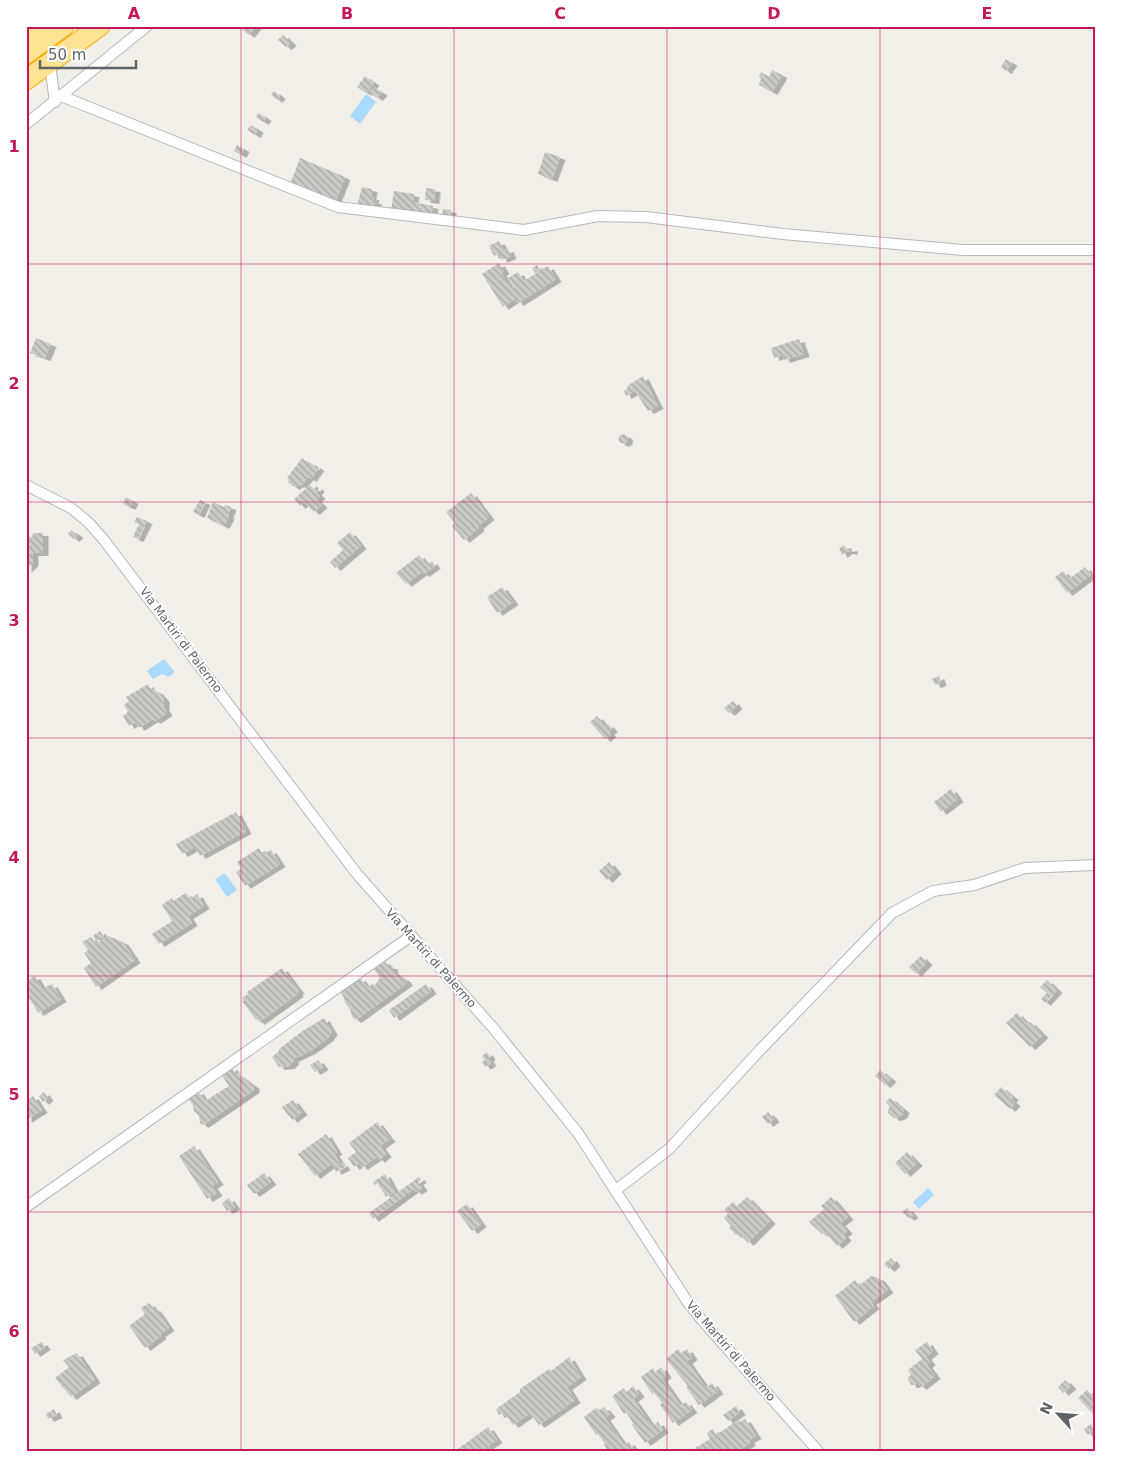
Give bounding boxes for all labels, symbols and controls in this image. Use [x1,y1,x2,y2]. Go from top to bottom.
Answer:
text: A [128,4,141,23]
text: B [341,4,353,23]
text: C [554,4,566,23]
text: D [767,4,781,23]
text: E [982,4,992,23]
scale bar [40,38,136,70]
text: 50 m [48,46,86,64]
text: 1 [8,137,20,156]
text: 2 [8,374,20,393]
street label: Via Martiri di Palermo [137,584,225,696]
text: 3 [8,611,20,630]
text: 4 [8,848,20,867]
street label: Via Martiri di Palermo [383,906,479,1010]
text: 5 [8,1085,20,1104]
street label: Via Martiri di Palermo [684,1298,778,1404]
text: 6 [8,1322,20,1341]
north arrow [1034,1390,1084,1440]
text: N [1037,1400,1056,1417]

